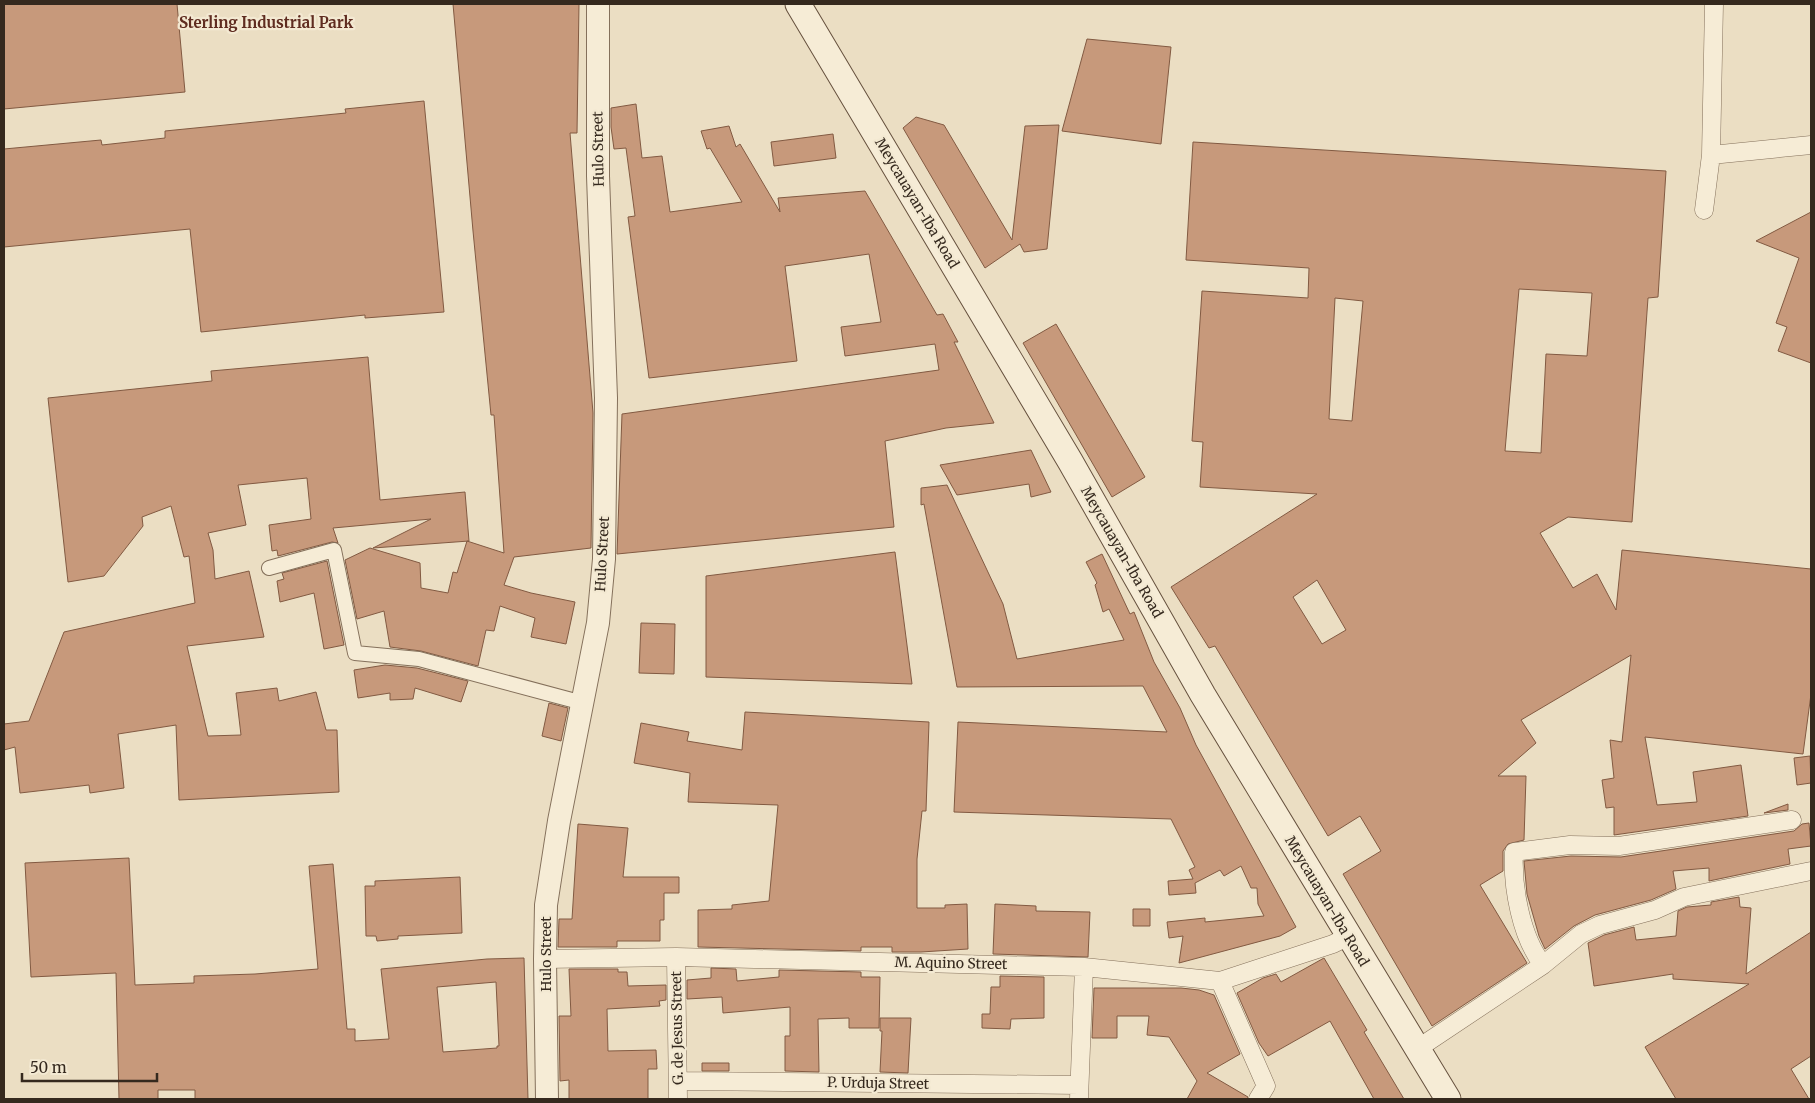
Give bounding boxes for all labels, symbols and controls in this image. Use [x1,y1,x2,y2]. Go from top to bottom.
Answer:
district label: Sterling Industrial Park [179,13,353,32]
street label: Hulo Street [588,111,608,187]
street label: Meycauayan-Iba Road [871,135,963,272]
street label: Meycauayan-Iba Road [1077,483,1167,621]
street label: Hulo Street [591,515,613,592]
street label: Meycauayan-Iba Road [1281,833,1373,970]
street label: Hulo Street [537,916,555,992]
street label: M. Aquino Street [894,953,1008,973]
street label: G. de Jesus Street [667,970,687,1085]
scale bar [22,1050,158,1082]
text: 50 m [30,1058,67,1077]
street label: P. Urduja Street [827,1073,930,1093]

